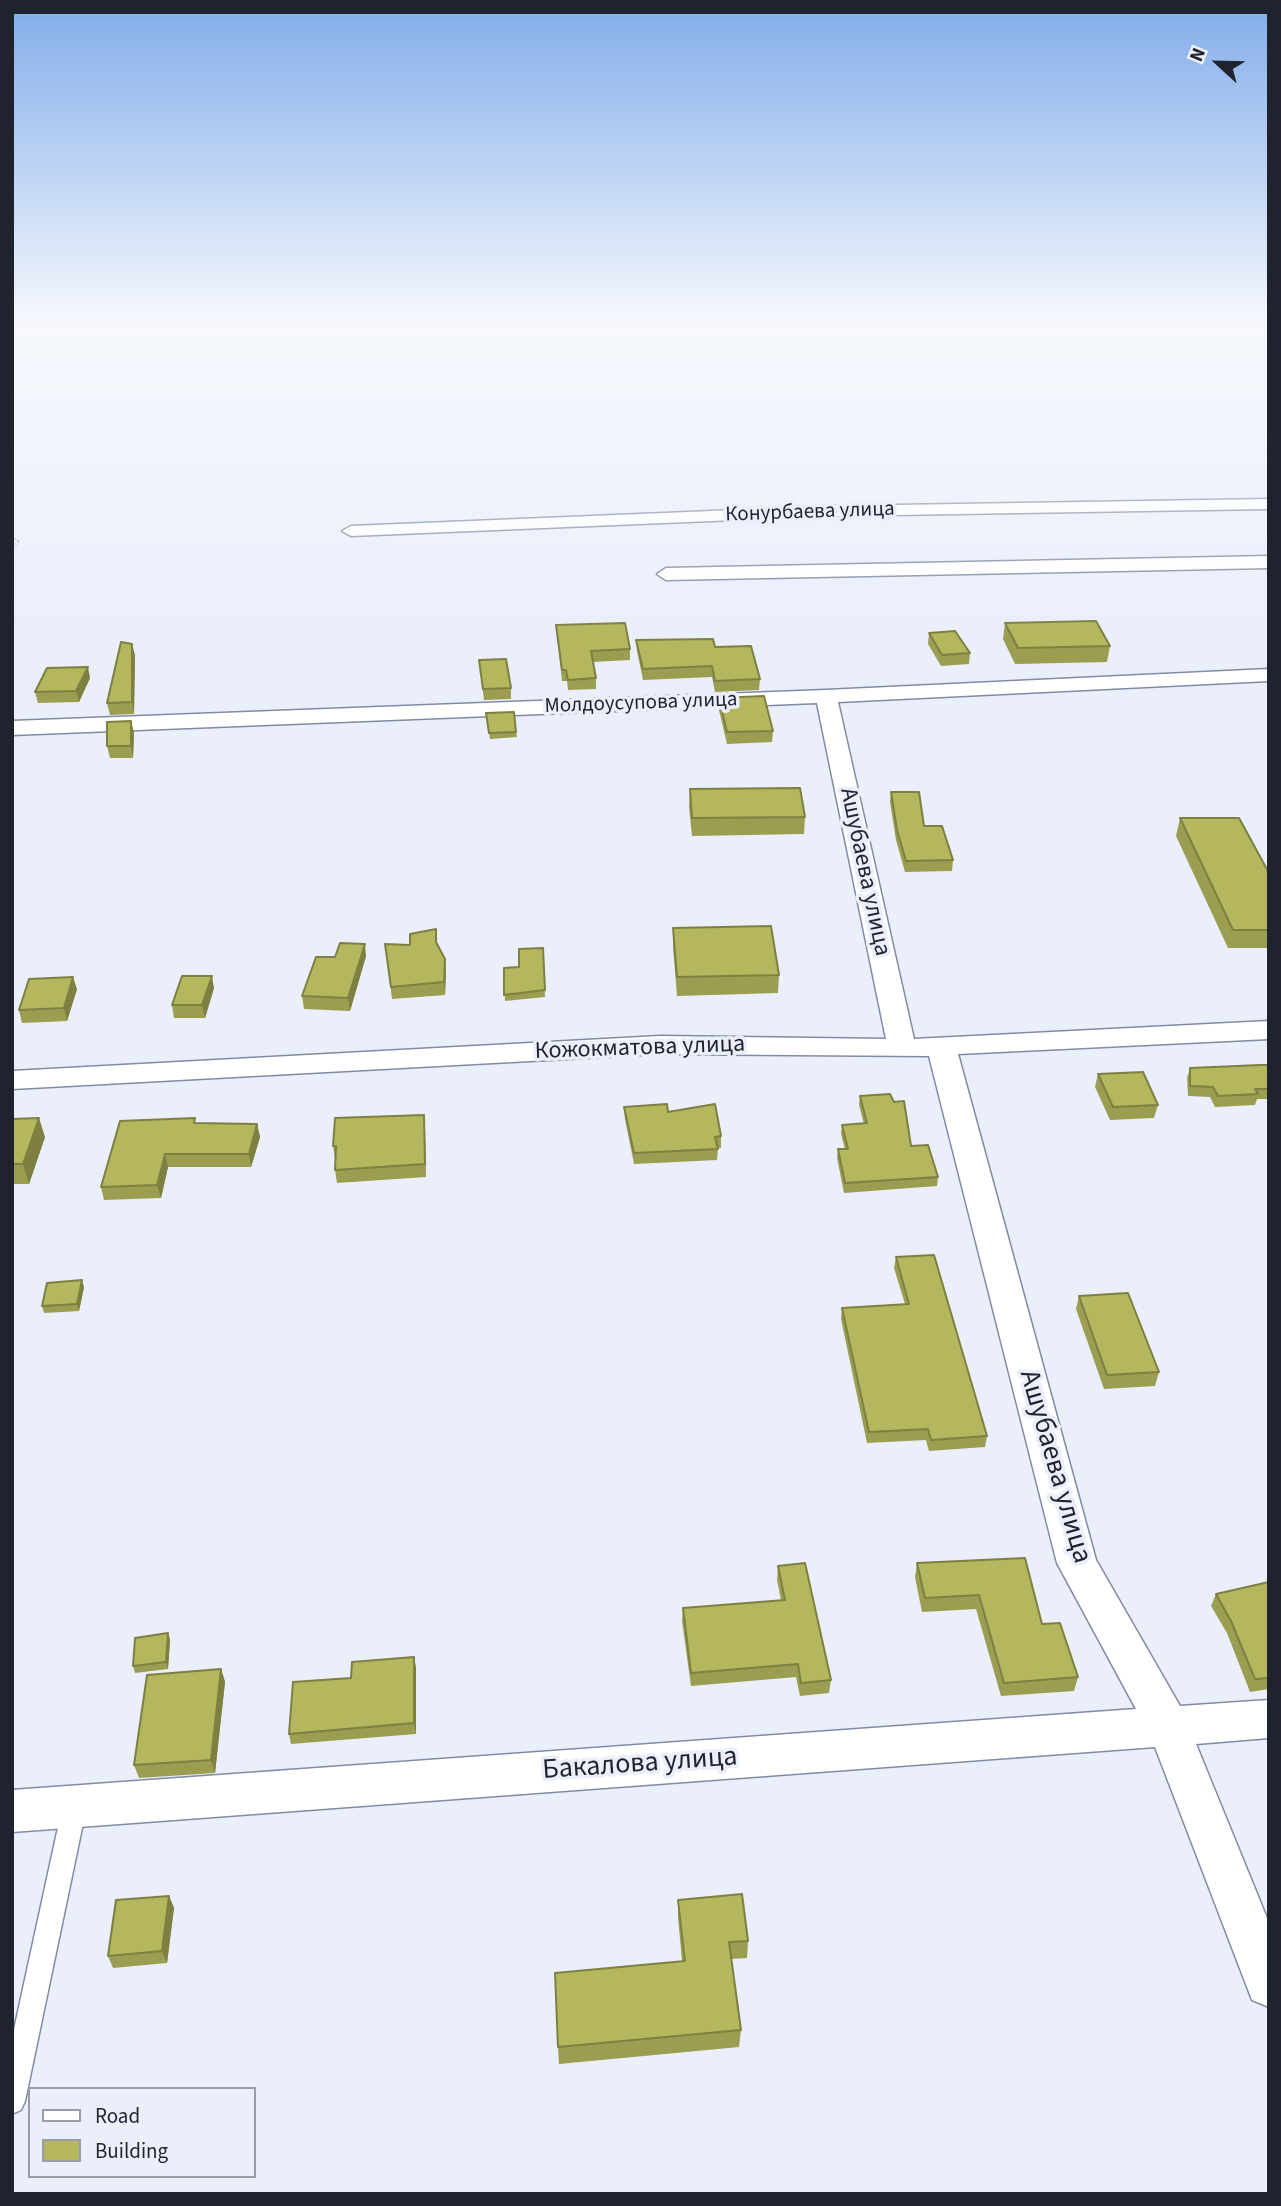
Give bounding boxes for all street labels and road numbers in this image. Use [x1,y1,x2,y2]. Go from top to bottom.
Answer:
street label: Конурбаева улица [725,497,895,529]
street label: Молдоусупова улица [544,688,738,720]
street label: Ашубаева улица [832,785,896,959]
street label: Кожокматова улица [534,1031,746,1067]
street label: Ашубаева улица [1010,1366,1098,1568]
street label: Бакалова улица [541,1741,739,1789]

